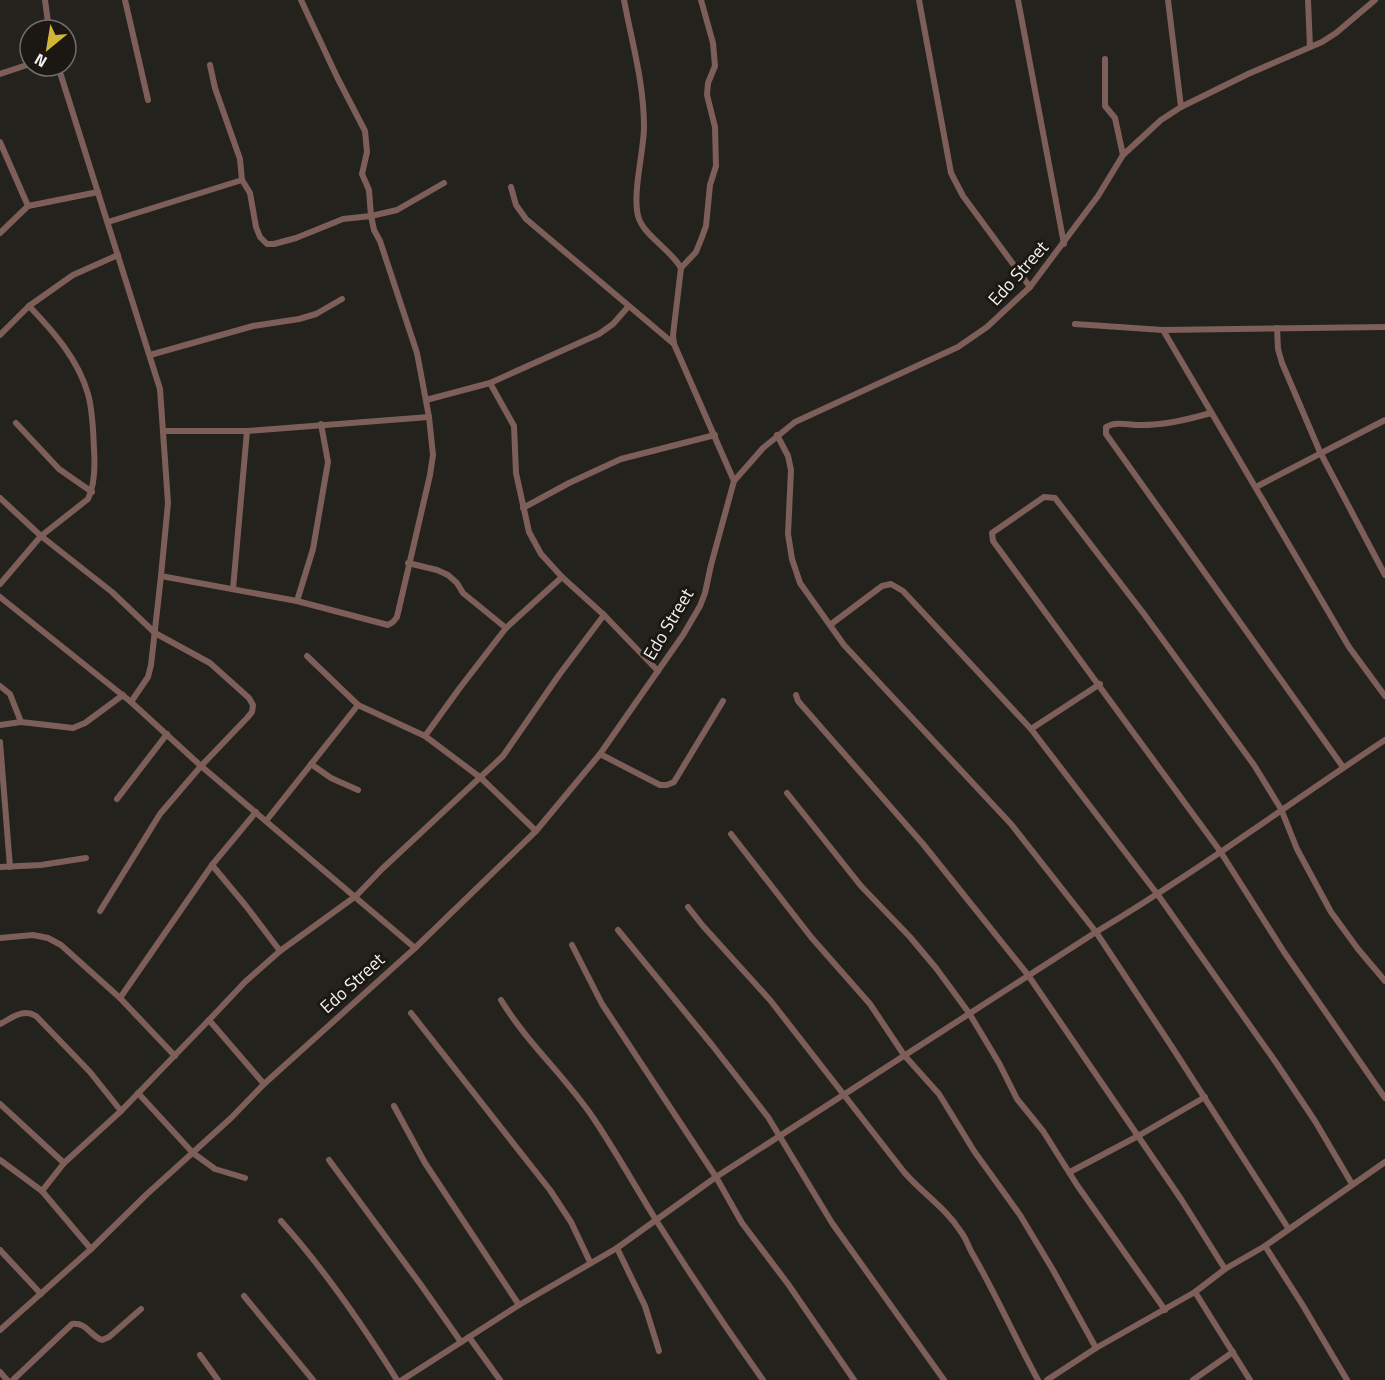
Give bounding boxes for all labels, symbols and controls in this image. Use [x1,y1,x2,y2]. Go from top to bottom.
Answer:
north arrow [18,18,78,78]
text: N [30,48,51,74]
street label: Edo Street [981,234,1055,311]
street label: Edo Street [636,583,700,665]
street label: Edo Street [314,946,391,1020]

